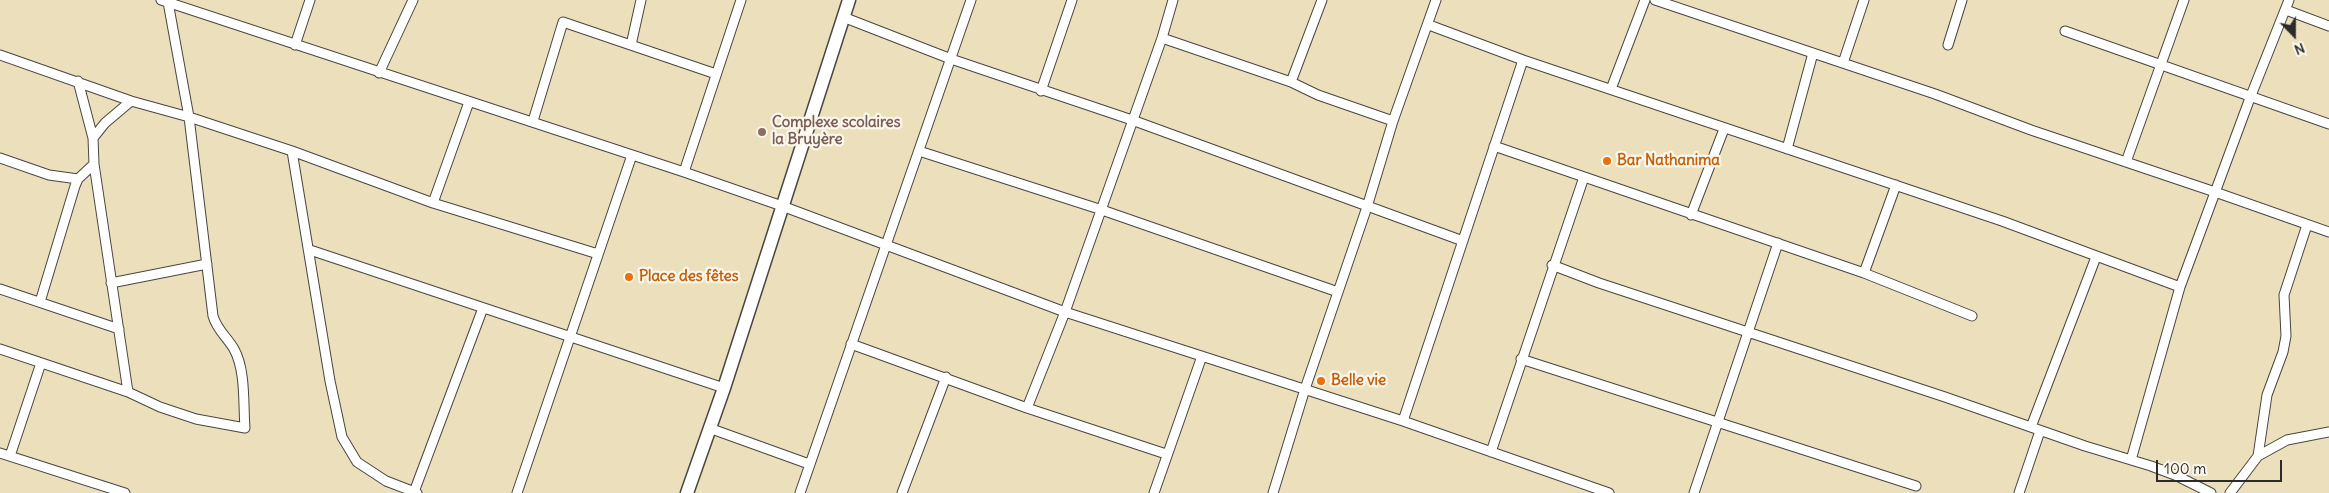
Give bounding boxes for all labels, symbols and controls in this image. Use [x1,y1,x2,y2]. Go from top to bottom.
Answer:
north arrow [2269,10,2319,60]
text: N [2292,39,2307,59]
place label: Complexe scolaires la Bruyère [772,114,901,149]
marker: Complexe scolaires la Bruyère [756,126,768,138]
place label: Bar Nathanima [1617,152,1720,170]
marker: Bar Nathanima [1601,155,1613,167]
place label: Place des fêtes [639,268,739,286]
marker: Place des fêtes [623,271,635,283]
place label: Belle vie [1331,372,1386,390]
marker: Belle vie [1315,375,1327,387]
scale bar [2159,450,2285,482]
text: 100 m [2164,459,2206,478]

